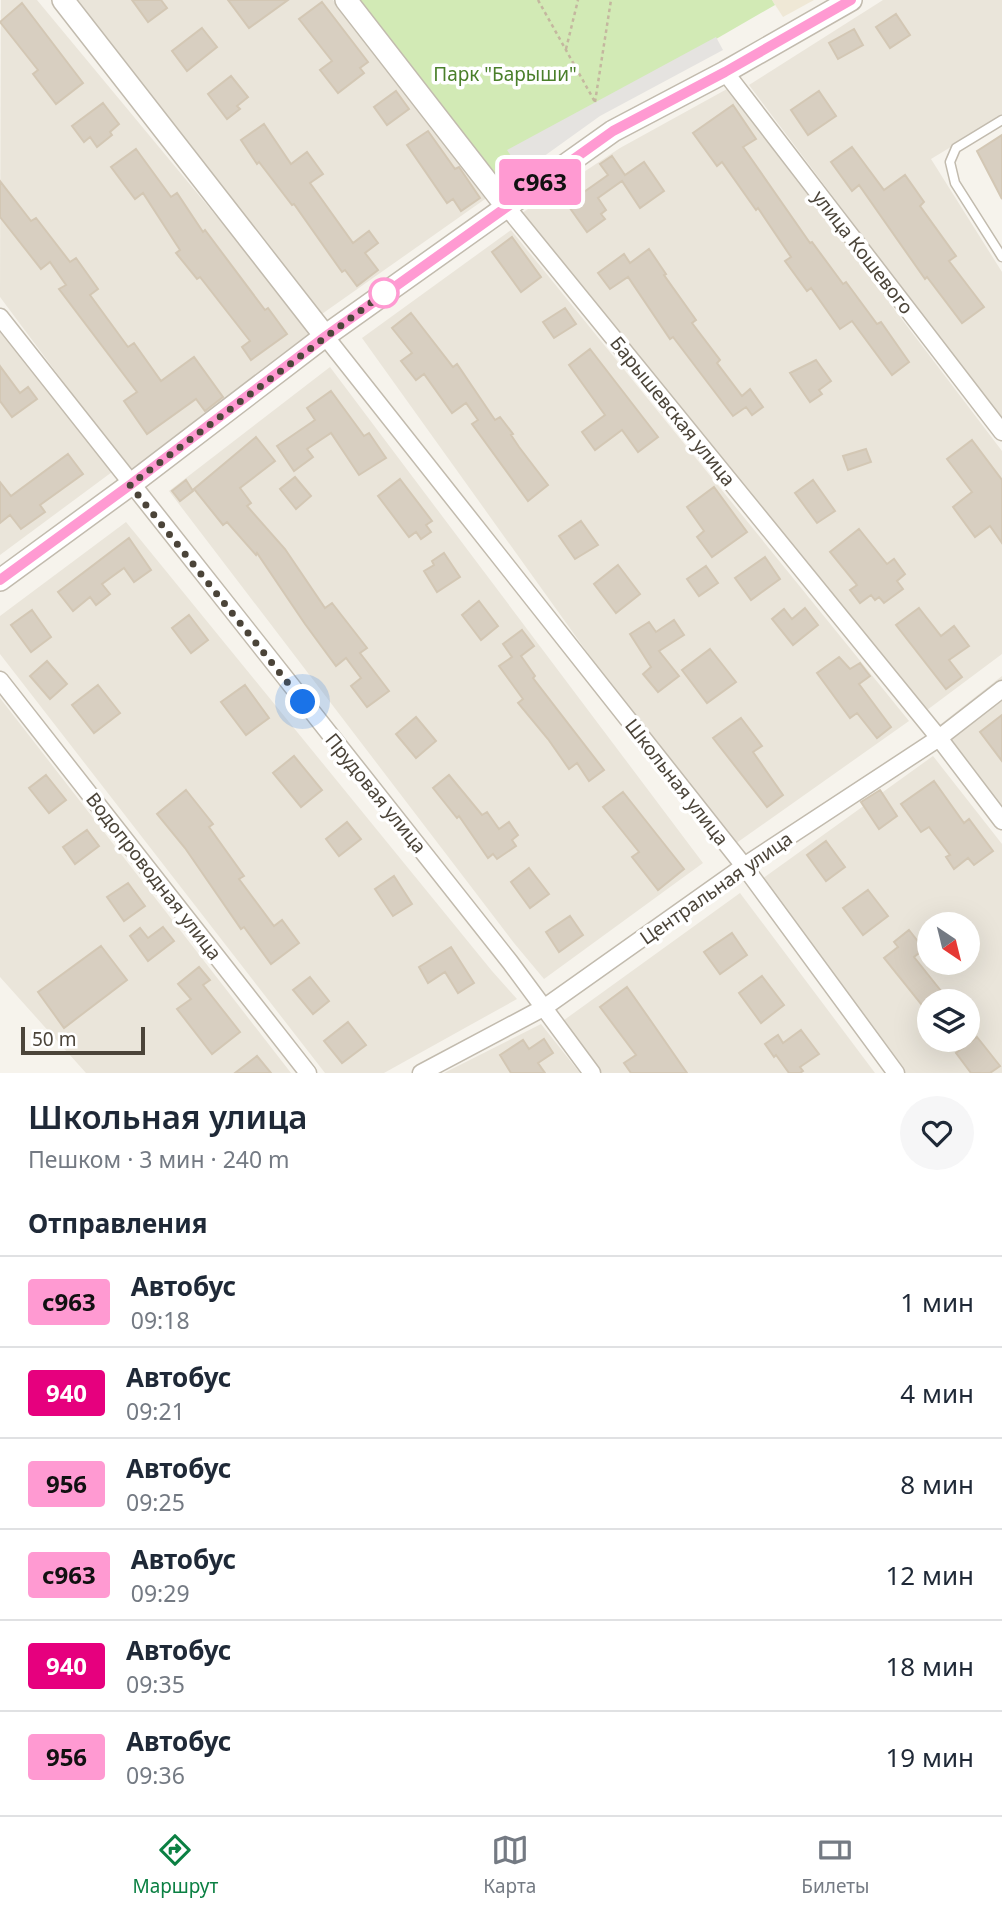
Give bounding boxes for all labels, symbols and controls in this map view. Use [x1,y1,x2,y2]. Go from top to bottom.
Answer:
park label: Парк "Барыши" [433,61,577,87]
line badge: с963 [491,159,589,205]
text: с963 [513,165,567,198]
street label: улица Кошевого [806,185,920,319]
unlabelled marker [369,278,399,308]
street label: Барышевская улица [604,331,742,491]
your location [285,684,320,719]
street label: Школьная улица [619,713,735,851]
street label: Прудовая улица [319,728,433,858]
street label: Водопроводная улица [80,787,228,965]
street label: Центральная улица [635,826,797,950]
north arrow [917,912,980,975]
map controls [917,912,980,1052]
button: layers [917,989,980,1052]
scale bar [21,1024,145,1056]
text: 50 m [32,1026,76,1052]
text: Школьная улица [28,1094,307,1139]
button: heart [900,1096,974,1170]
text: Пешком · 3 мин · 240 m [28,1143,290,1175]
text: Отправления [28,1205,207,1241]
text: Автобус [131,1268,236,1304]
text: 1 мин [900,1284,974,1320]
text: с963 [42,1285,96,1318]
text: 09:18 [131,1304,190,1336]
text: Автобус [126,1359,231,1395]
text: 4 мин [900,1375,974,1411]
text: 940 [46,1376,87,1409]
text: 09:21 [126,1395,185,1427]
text: Автобус [126,1450,231,1486]
text: 8 мин [900,1466,974,1502]
text: 956 [46,1467,87,1500]
text: 09:25 [126,1486,185,1518]
text: Автобус [131,1541,236,1577]
text: 12 мин [885,1557,974,1593]
text: с963 [42,1558,96,1591]
text: 09:29 [131,1577,190,1609]
text: Автобус [126,1632,231,1668]
text: 18 мин [885,1648,974,1684]
text: 940 [46,1649,87,1682]
text: 09:35 [126,1668,185,1700]
text: Автобус [126,1723,231,1759]
text: 19 мин [885,1739,974,1775]
text: 956 [46,1740,87,1773]
text: 09:36 [126,1759,185,1791]
tab: Маршрут [133,1831,218,1899]
tab: Карта [483,1831,536,1899]
tab: Билеты [801,1831,870,1899]

